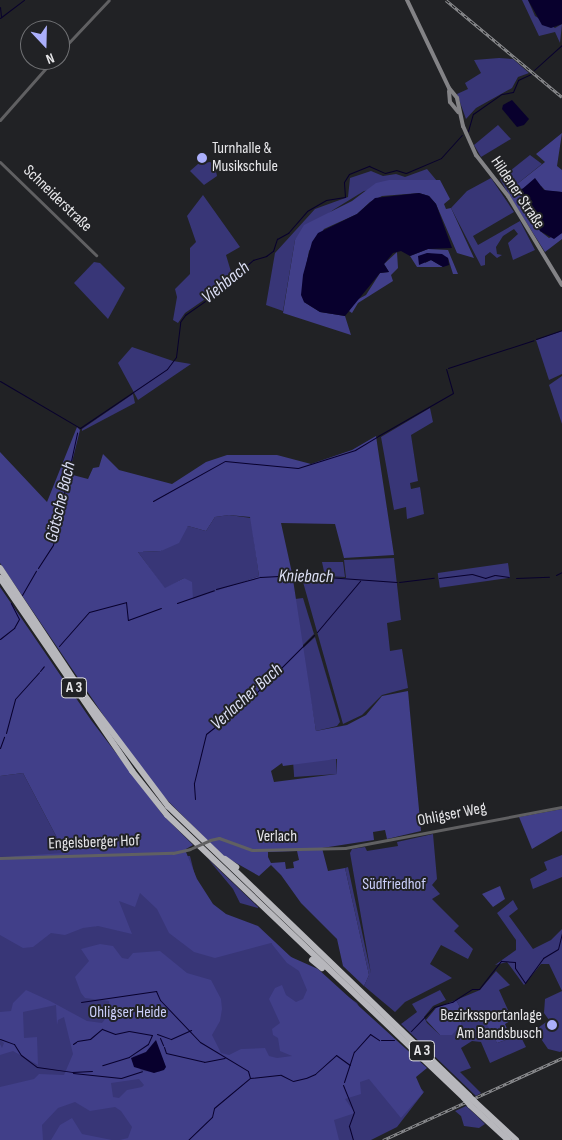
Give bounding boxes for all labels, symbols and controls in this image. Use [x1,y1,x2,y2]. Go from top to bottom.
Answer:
north arrow [20,20,70,70]
text: N [44,49,57,68]
place label: Turnhalle & Musikschule [212,139,278,177]
marker: Turnhalle & Musikschule [196,152,208,164]
street label: Hildener Straße [486,153,548,233]
street label: Schneiderstraße [19,162,95,236]
water label: Viehbach [198,257,254,309]
water label: Götsche Bach [41,460,81,544]
water label: Kniebach [278,566,334,588]
water label: Verlacher Bach [207,659,287,735]
road number: A 3 [60,676,88,700]
street label: Ohligser Weg [416,799,488,831]
street label: Verlach [257,827,297,847]
street label: Engelsberger Hof [48,832,140,854]
park label: Südfriedhof [362,875,426,895]
park label: Ohligser Heide [89,1003,167,1023]
place label: Bezirkssportanlage Am Bandsbusch [440,1006,542,1044]
marker: Bezirkssportanlage Am Bandsbusch [546,1019,558,1031]
road number: A 3 [408,1038,436,1064]

